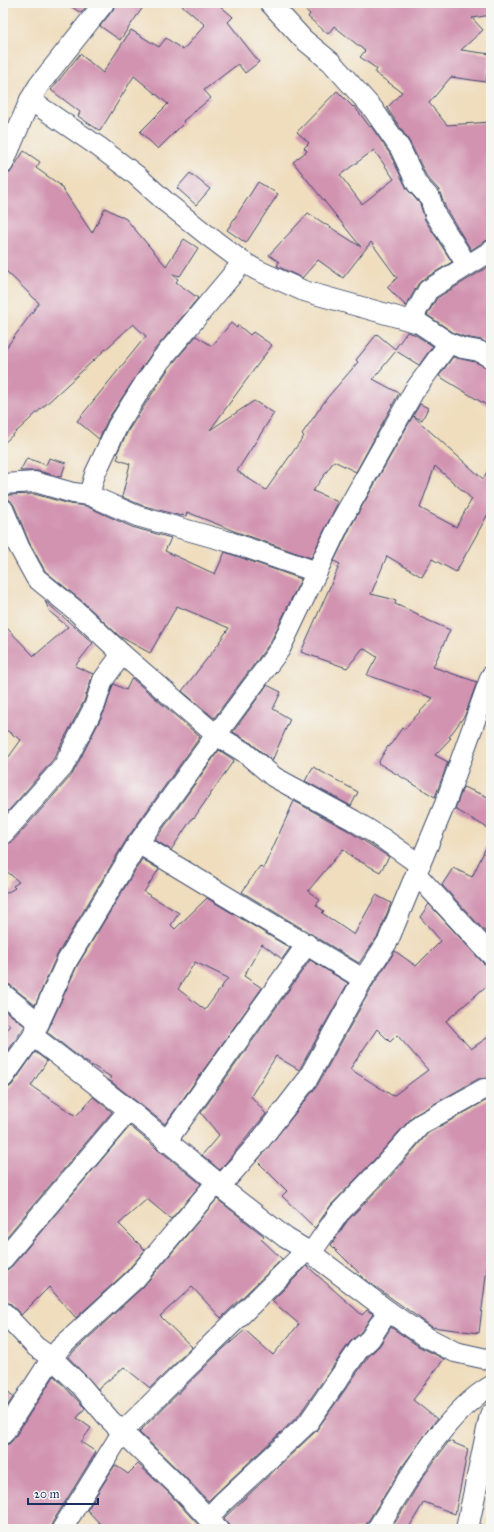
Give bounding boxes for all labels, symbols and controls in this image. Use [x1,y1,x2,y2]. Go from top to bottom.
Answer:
scale bar [28,1480,98,1506]
text: 20 m [34,1487,60,1501]

